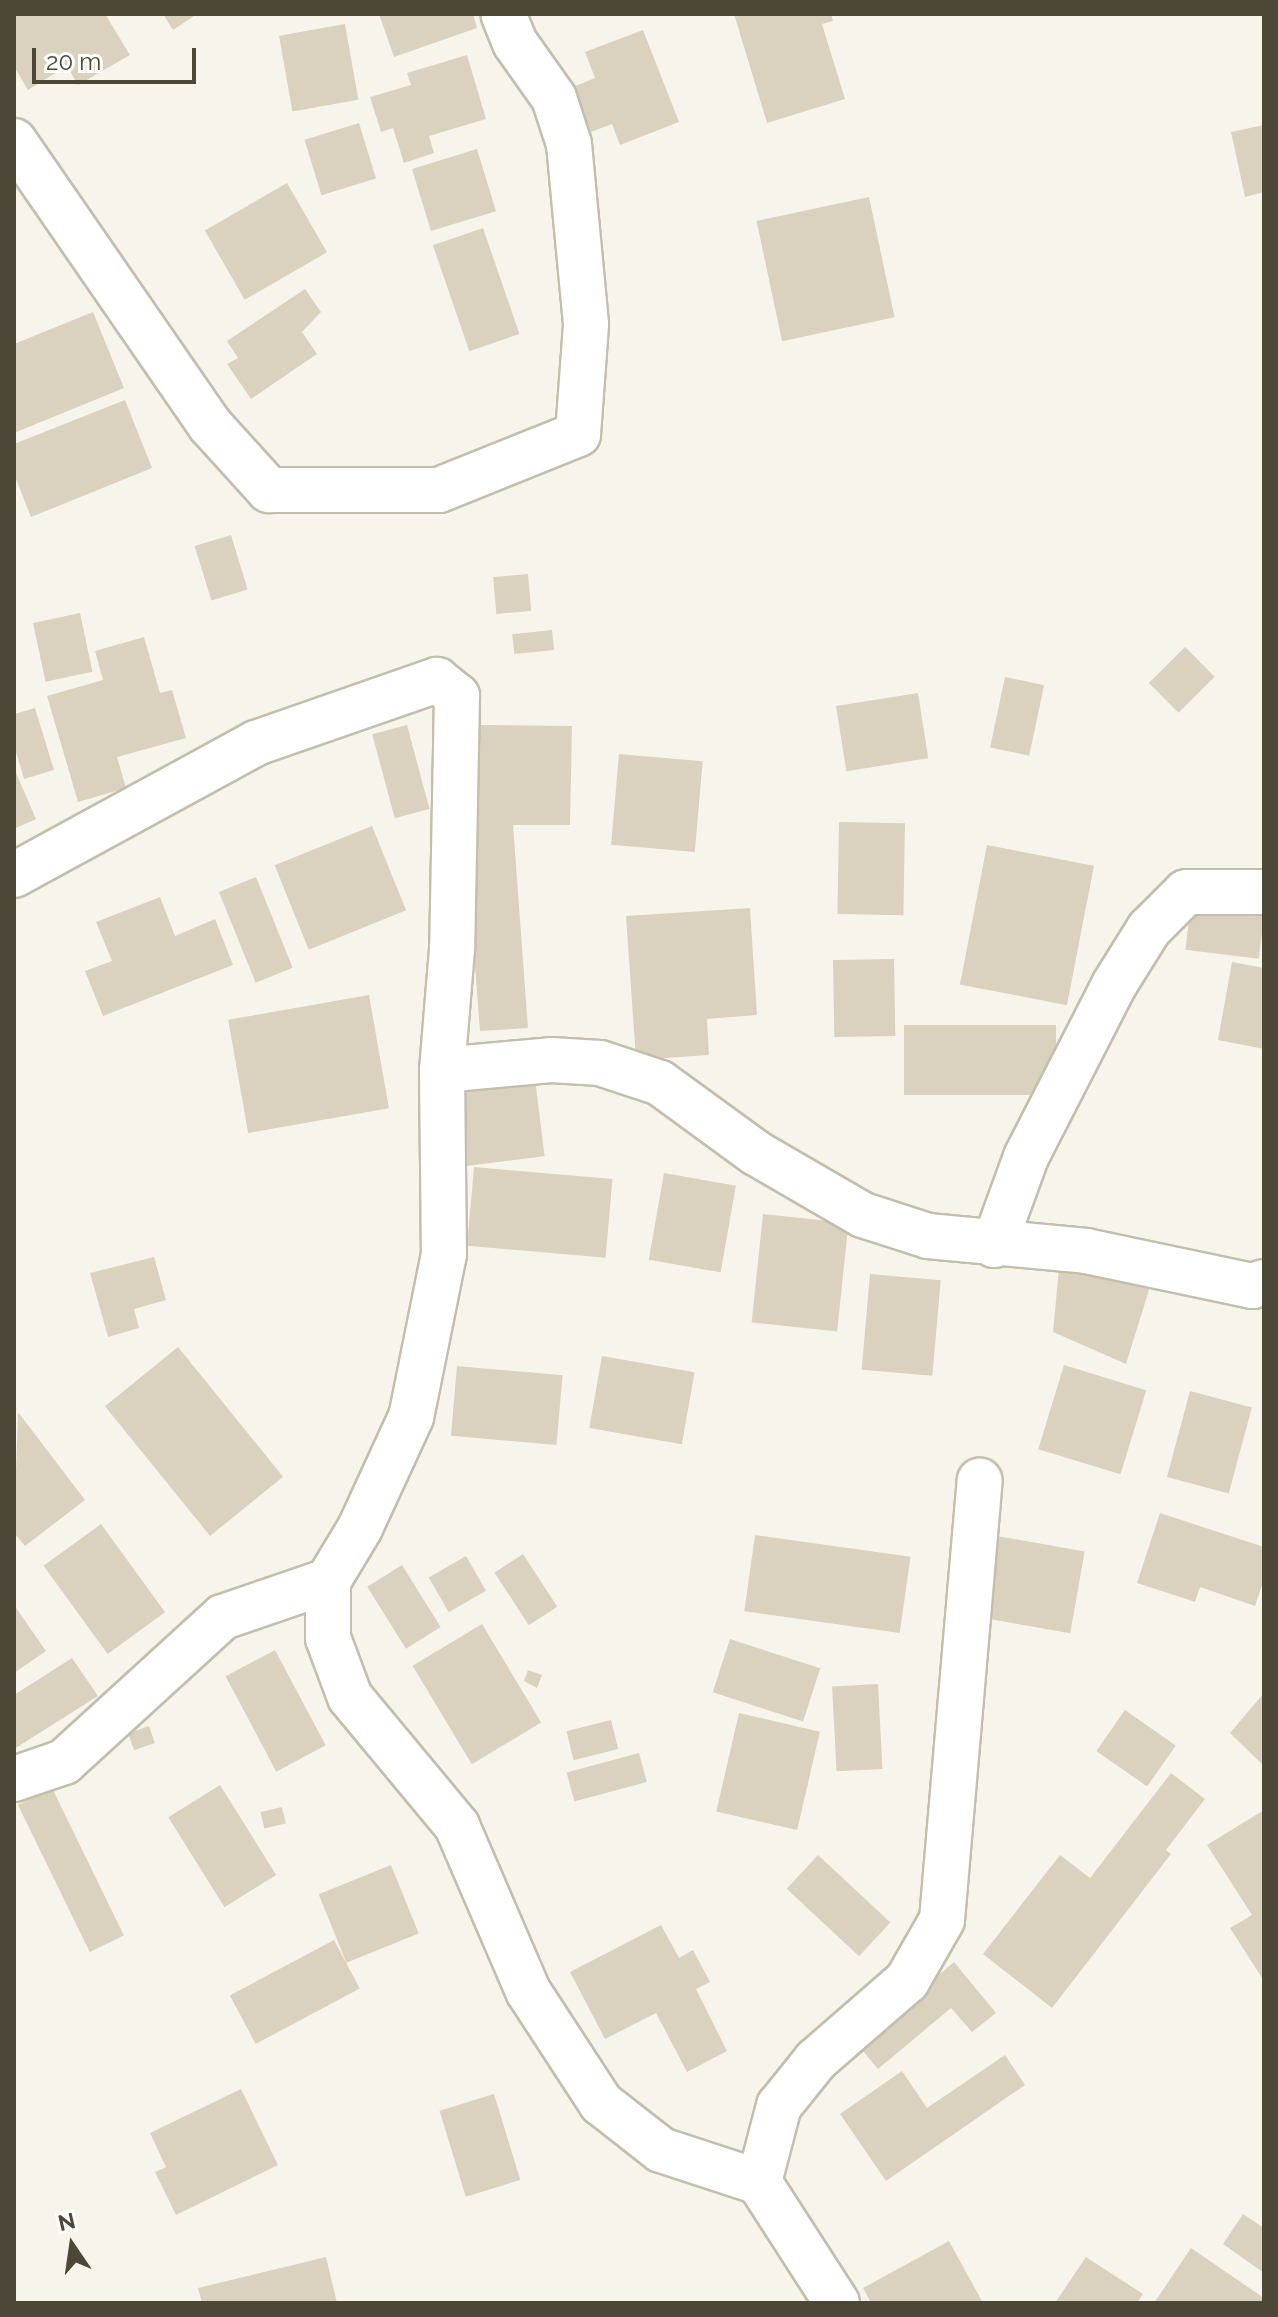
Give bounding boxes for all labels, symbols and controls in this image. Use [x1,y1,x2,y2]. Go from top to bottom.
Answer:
scale bar [36,32,200,82]
text: 20 m [46,47,101,76]
north arrow [32,2205,112,2285]
text: N [55,2207,78,2236]

